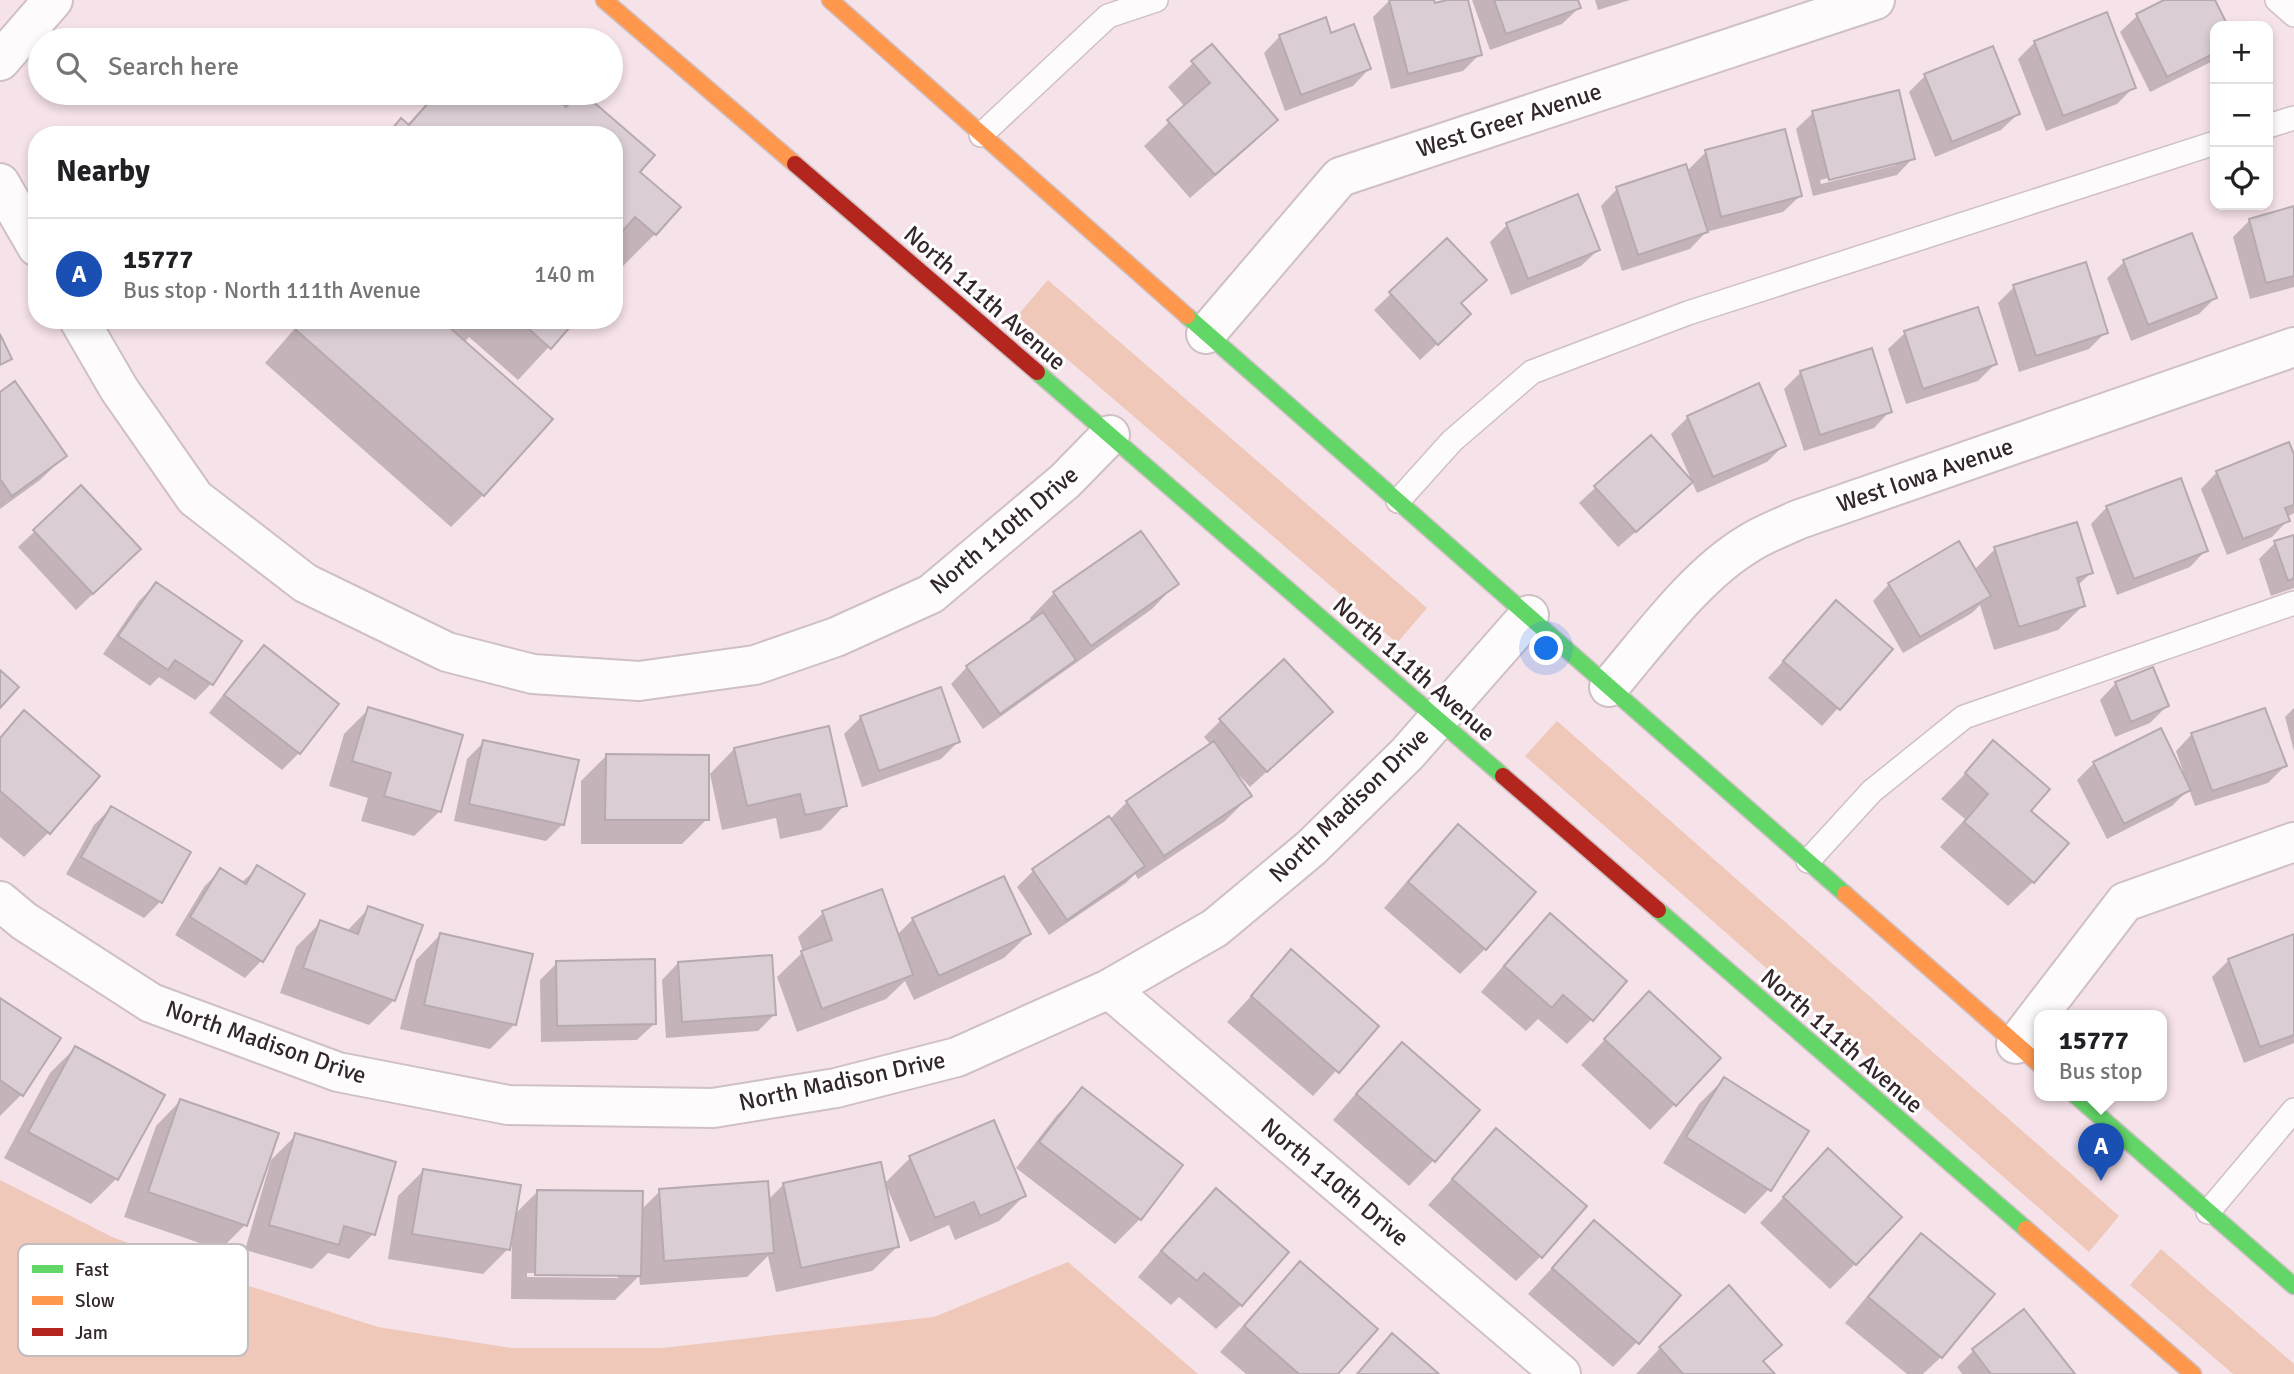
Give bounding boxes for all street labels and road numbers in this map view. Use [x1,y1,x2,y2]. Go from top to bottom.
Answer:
street label: West Greer Avenue [1413,76,1605,164]
street label: North 111th Avenue [898,219,1072,377]
street label: West Iowa Avenue [1833,431,2017,519]
street label: North 110th Drive [924,459,1084,601]
street label: North 111th Avenue [1327,590,1501,748]
street label: North Madison Drive [1263,721,1435,889]
street label: North 111th Avenue [1755,962,1929,1120]
street label: North Madison Drive [162,994,370,1090]
street label: North Madison Drive [736,1044,948,1118]
street label: North 110th Drive [1255,1111,1415,1253]

